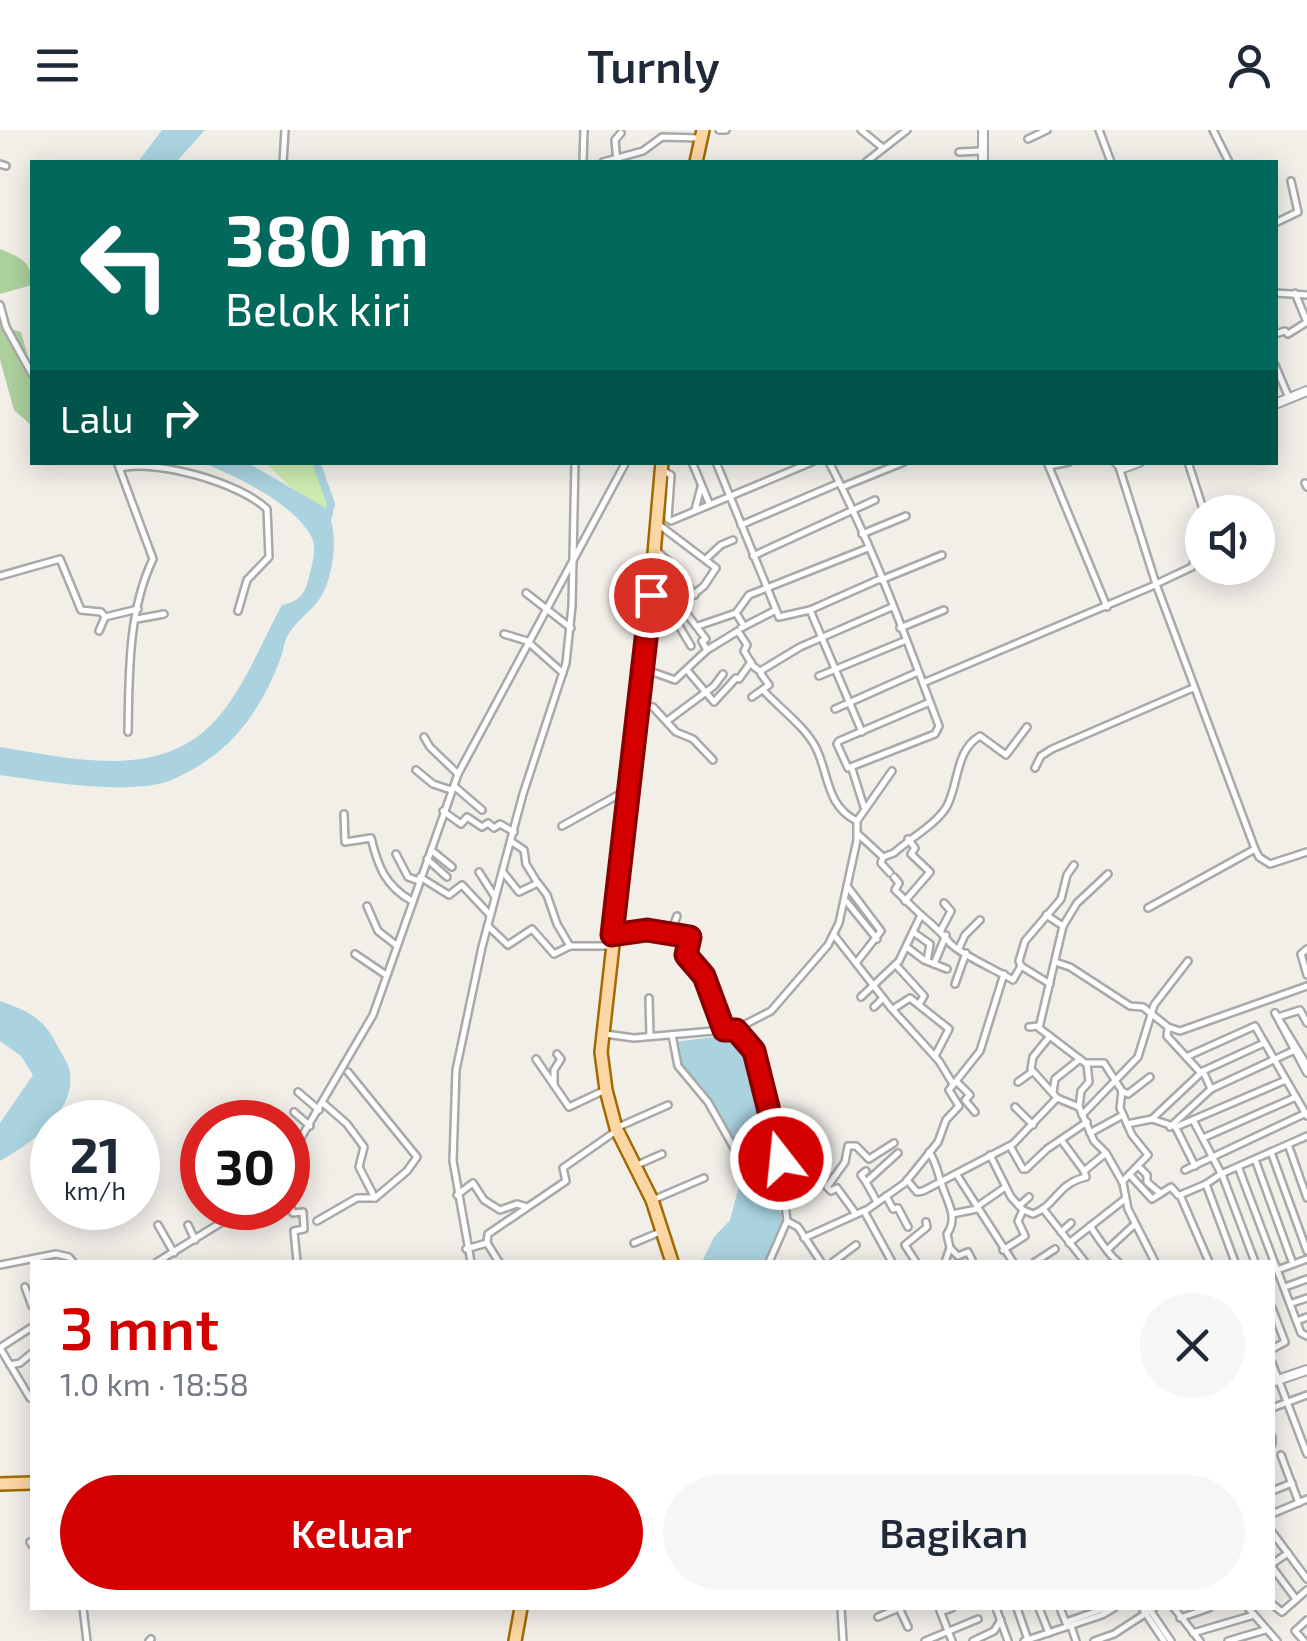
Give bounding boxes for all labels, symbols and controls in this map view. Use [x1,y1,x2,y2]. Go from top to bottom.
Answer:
icon: menu [30,38,85,93]
text: Turnly [587,38,720,92]
icon: person [1222,38,1277,93]
text: 380 m [225,196,429,280]
icon: left [60,200,190,330]
text: Belok kiri [225,281,412,335]
icon: right [153,390,208,445]
text: Lalu [60,395,133,441]
map controls [1185,495,1275,585]
button: sound [1185,495,1275,585]
pin [609,553,694,638]
icon: arrive [624,568,679,623]
speed limit sign: 30 [180,1100,310,1230]
position arrow [729,1107,833,1211]
text: 21 [70,1123,120,1183]
text: km/h [64,1175,126,1205]
text: 3 mnt [60,1290,219,1362]
button: close [1140,1293,1245,1398]
text: 1.0 km · 18:58 [60,1364,249,1402]
button: Keluar [60,1475,643,1590]
button: Bagikan [663,1475,1245,1590]

